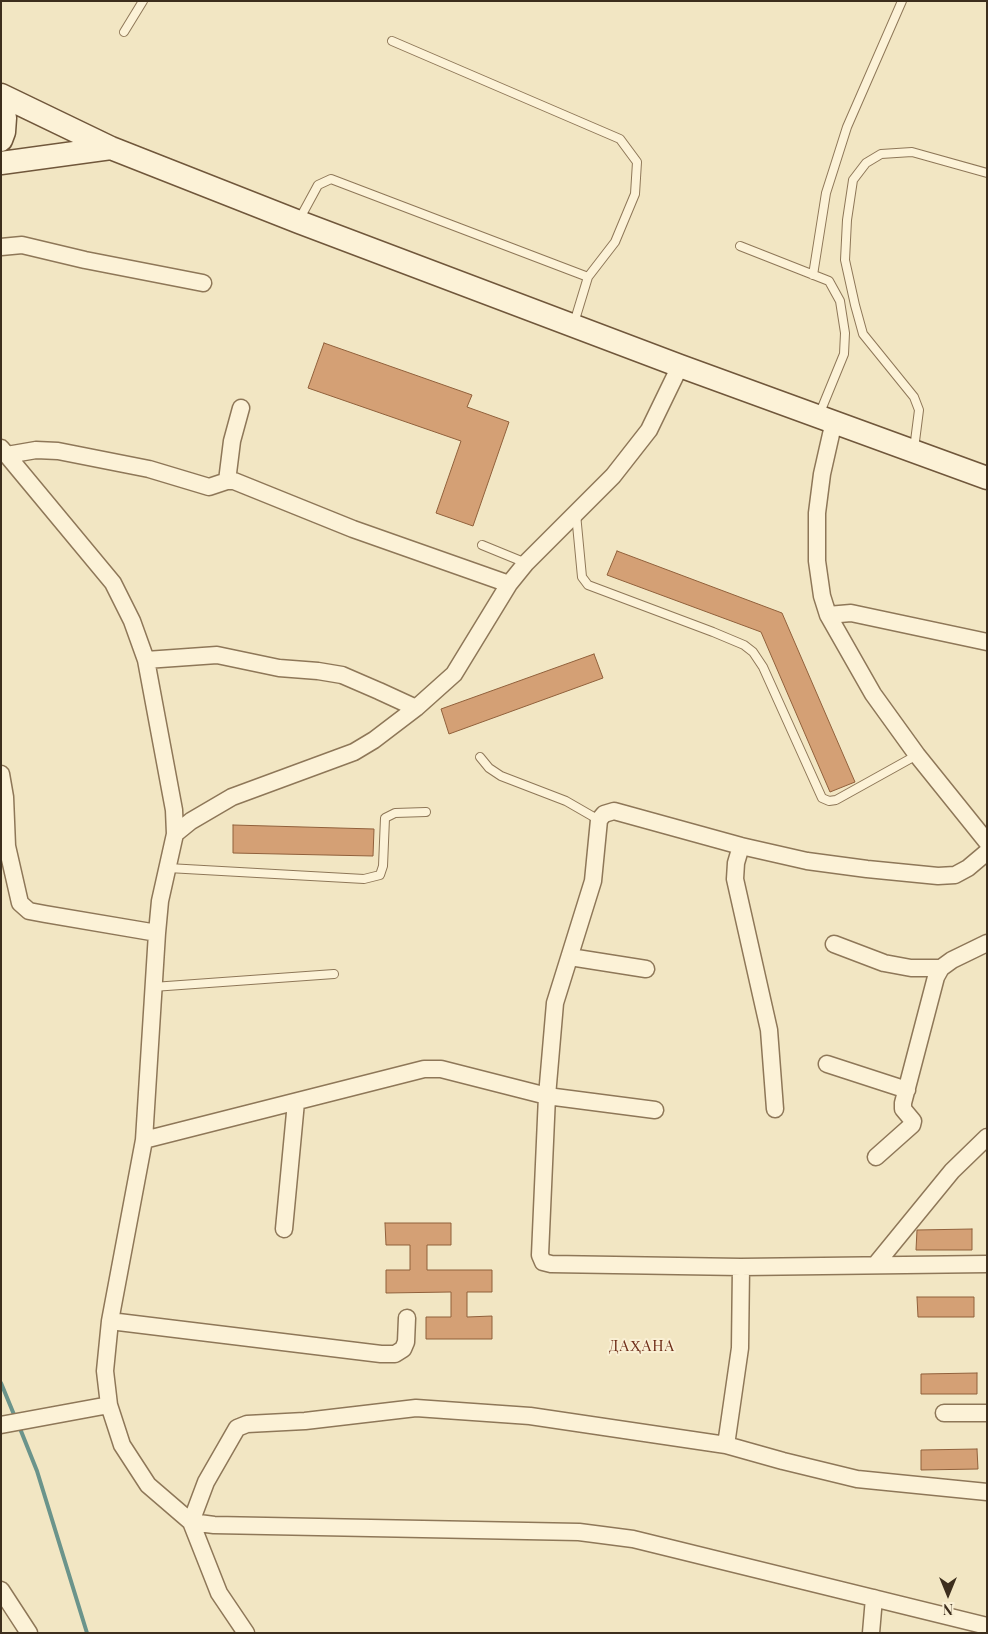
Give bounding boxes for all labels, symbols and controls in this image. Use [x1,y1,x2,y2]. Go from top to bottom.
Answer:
district label: ДАҲАНА [608,1337,676,1355]
north arrow [923,1569,973,1619]
text: N [943,1600,953,1619]

